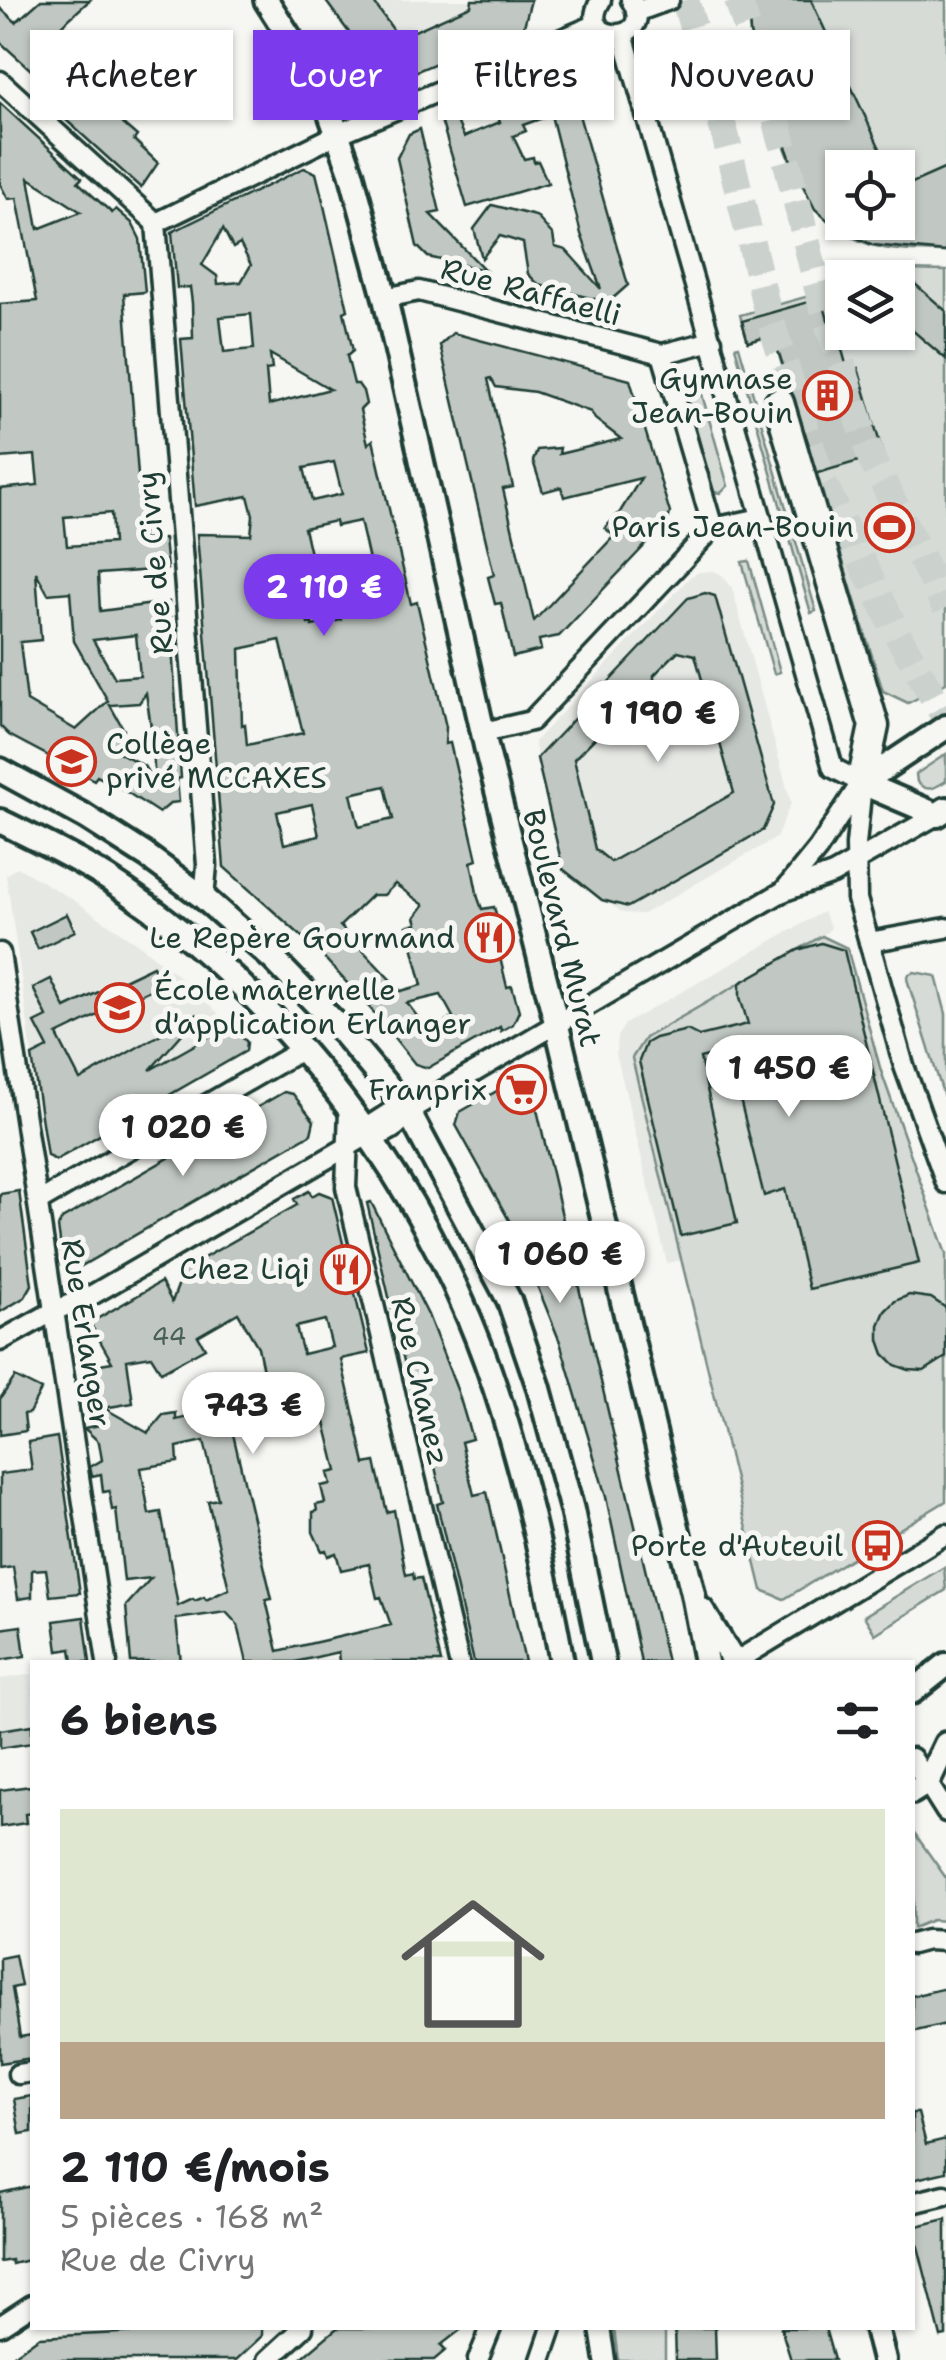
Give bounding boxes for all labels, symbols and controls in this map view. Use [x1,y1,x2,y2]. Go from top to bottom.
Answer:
chip: Acheter [30,30,233,120]
chip: Louer [253,30,418,120]
chip: Filtres [438,30,614,120]
chip: Nouveau [634,30,850,120]
map controls [825,150,915,350]
button: locate [825,150,915,240]
street label: Rue Raffaelli [436,248,626,335]
button: layers [825,260,915,350]
place label: Gymnase Jean-Bouin [631,358,793,433]
building icon: Gymnase Jean-Bouin [802,370,854,422]
street label: Rue de Civry [126,470,183,656]
sports icon: Paris Jean-Bouin [863,501,915,553]
place label: Paris Jean-Bouin [611,506,854,547]
pin: 2 110 € [232,554,416,639]
text: 2 110 € [266,565,382,608]
pin: 1 190 € [566,680,750,765]
text: 1 190 € [599,691,717,734]
place label: Collège privé MCCAXES [106,723,327,798]
school or university icon: Collège privé MCCAXES [45,735,97,787]
street label: Boulevard Murat [513,805,612,1051]
restaurant icon: Le Repère Gourmand [464,912,516,964]
place label: Le Repère Gourmand [149,917,455,958]
place label: École maternelle d'application Erlanger [154,969,472,1044]
school or university icon: École maternelle d'application Erlanger [93,981,145,1033]
pin: 1 450 € [697,1035,881,1120]
text: 1 450 € [728,1046,850,1089]
supermarket icon: Franprix [496,1064,548,1116]
place label: Franprix [369,1069,487,1110]
pin: 1 020 € [91,1094,275,1179]
text: 1 020 € [121,1105,245,1148]
pin: 1 060 € [468,1221,652,1306]
text: 1 060 € [497,1232,623,1275]
street label: Rue Erlanger [51,1236,122,1430]
restaurant icon: Chez Liqi [319,1243,371,1295]
place label: Chez Liqi [179,1248,310,1289]
street label: Rue Chanez [381,1292,460,1469]
house number: 44 [152,1319,186,1353]
pin: 743 € [183,1372,323,1457]
text: 743 € [204,1383,302,1426]
bus stop icon: Porte d'Auteuil [852,1520,904,1572]
place label: Porte d'Auteuil [631,1525,843,1566]
text: 6 biens [60,1692,218,1748]
icon: filters [830,1693,885,1748]
icon: home [383,1874,563,2054]
text: 2 110 €/mois [60,2139,330,2195]
text: 5 pièces · 168 m² [60,2195,324,2238]
text: Rue de Civry [60,2238,256,2281]

